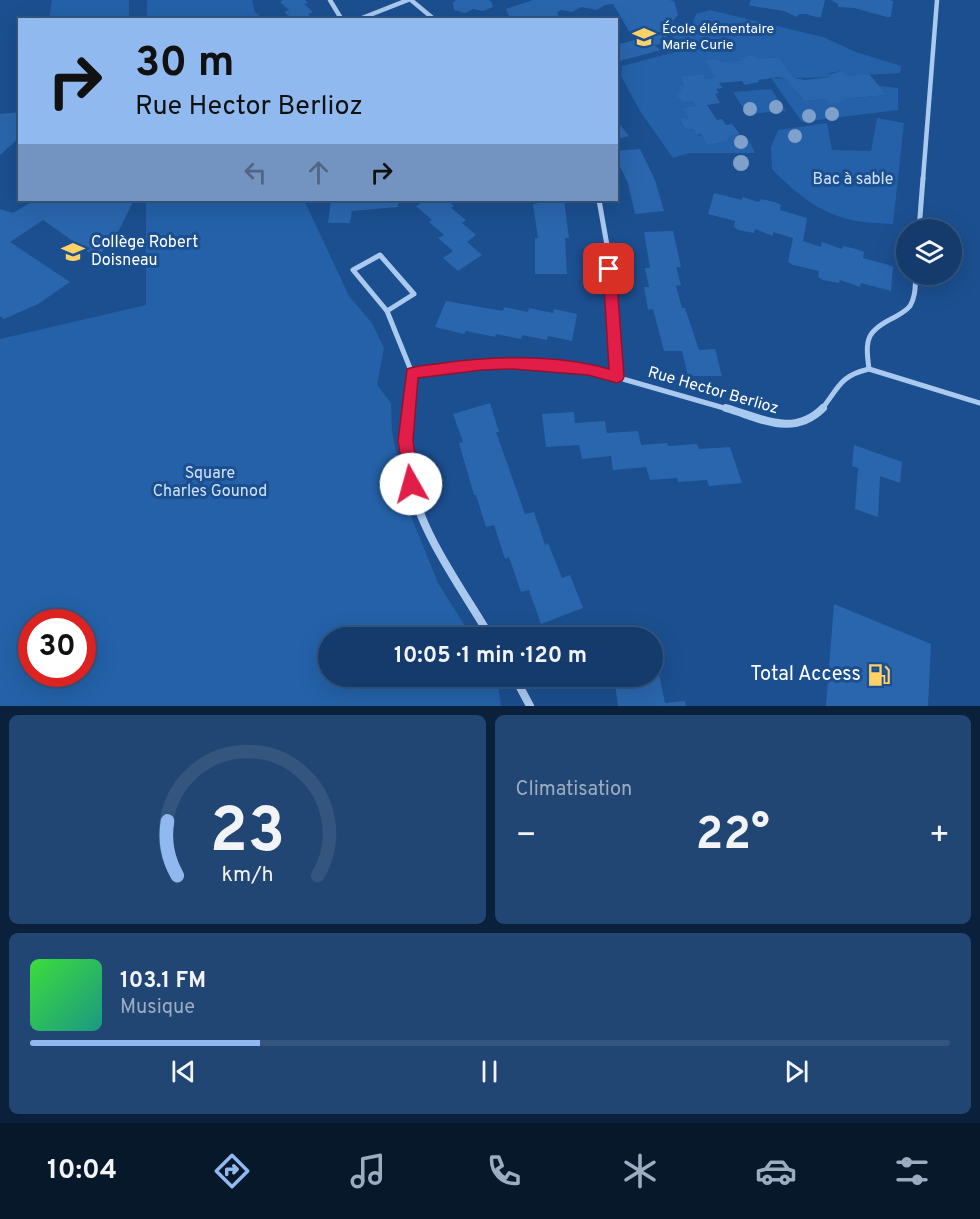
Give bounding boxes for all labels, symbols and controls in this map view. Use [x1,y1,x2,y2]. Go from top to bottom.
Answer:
place label: École élémentaire Marie Curie [662,20,774,54]
school or university icon: École élémentaire Marie Curie [631,24,657,50]
text: 30 m [135,38,234,91]
icon: right [36,42,114,120]
text: Rue Hector Berlioz [135,90,363,124]
icon: left [239,156,272,189]
icon: ahead [302,156,335,189]
icon: right [365,156,398,189]
park label: Bac à sable [813,170,893,190]
map controls [896,219,962,285]
button: layers [896,219,962,285]
place label: Collège Robert Doisneau [91,233,198,271]
school or university icon: Collège Robert Doisneau [60,239,86,265]
pin [583,243,634,294]
icon: arrive [592,252,625,285]
street label: Rue Hector Berlioz [645,363,781,419]
position arrow [379,452,443,516]
park label: Square Charles Gounod [153,464,267,502]
speed limit sign: 30 [18,609,96,687]
text: 10:05 · 1 min · 120 m [394,643,587,670]
place label: Total Access [750,662,861,688]
fuel station icon: Total Access [866,662,892,688]
text: Climatisation [516,777,632,803]
text: 23 [209,795,285,874]
text: 22° [696,808,770,865]
text: − [516,816,537,858]
text: + [929,816,950,858]
text: km/h [221,863,273,890]
text: 103.1 FM [120,968,206,995]
text: Musique [120,995,195,1021]
icon: previous [167,1055,200,1088]
icon: pause [473,1055,506,1088]
icon: next [780,1055,813,1088]
icon: directions [211,1150,253,1192]
icon: music [347,1150,389,1192]
icon: phone [483,1150,525,1192]
icon: climate [619,1150,661,1192]
icon: car [755,1150,797,1192]
icon: filters [891,1150,933,1192]
text: 10:04 [47,1154,117,1188]

